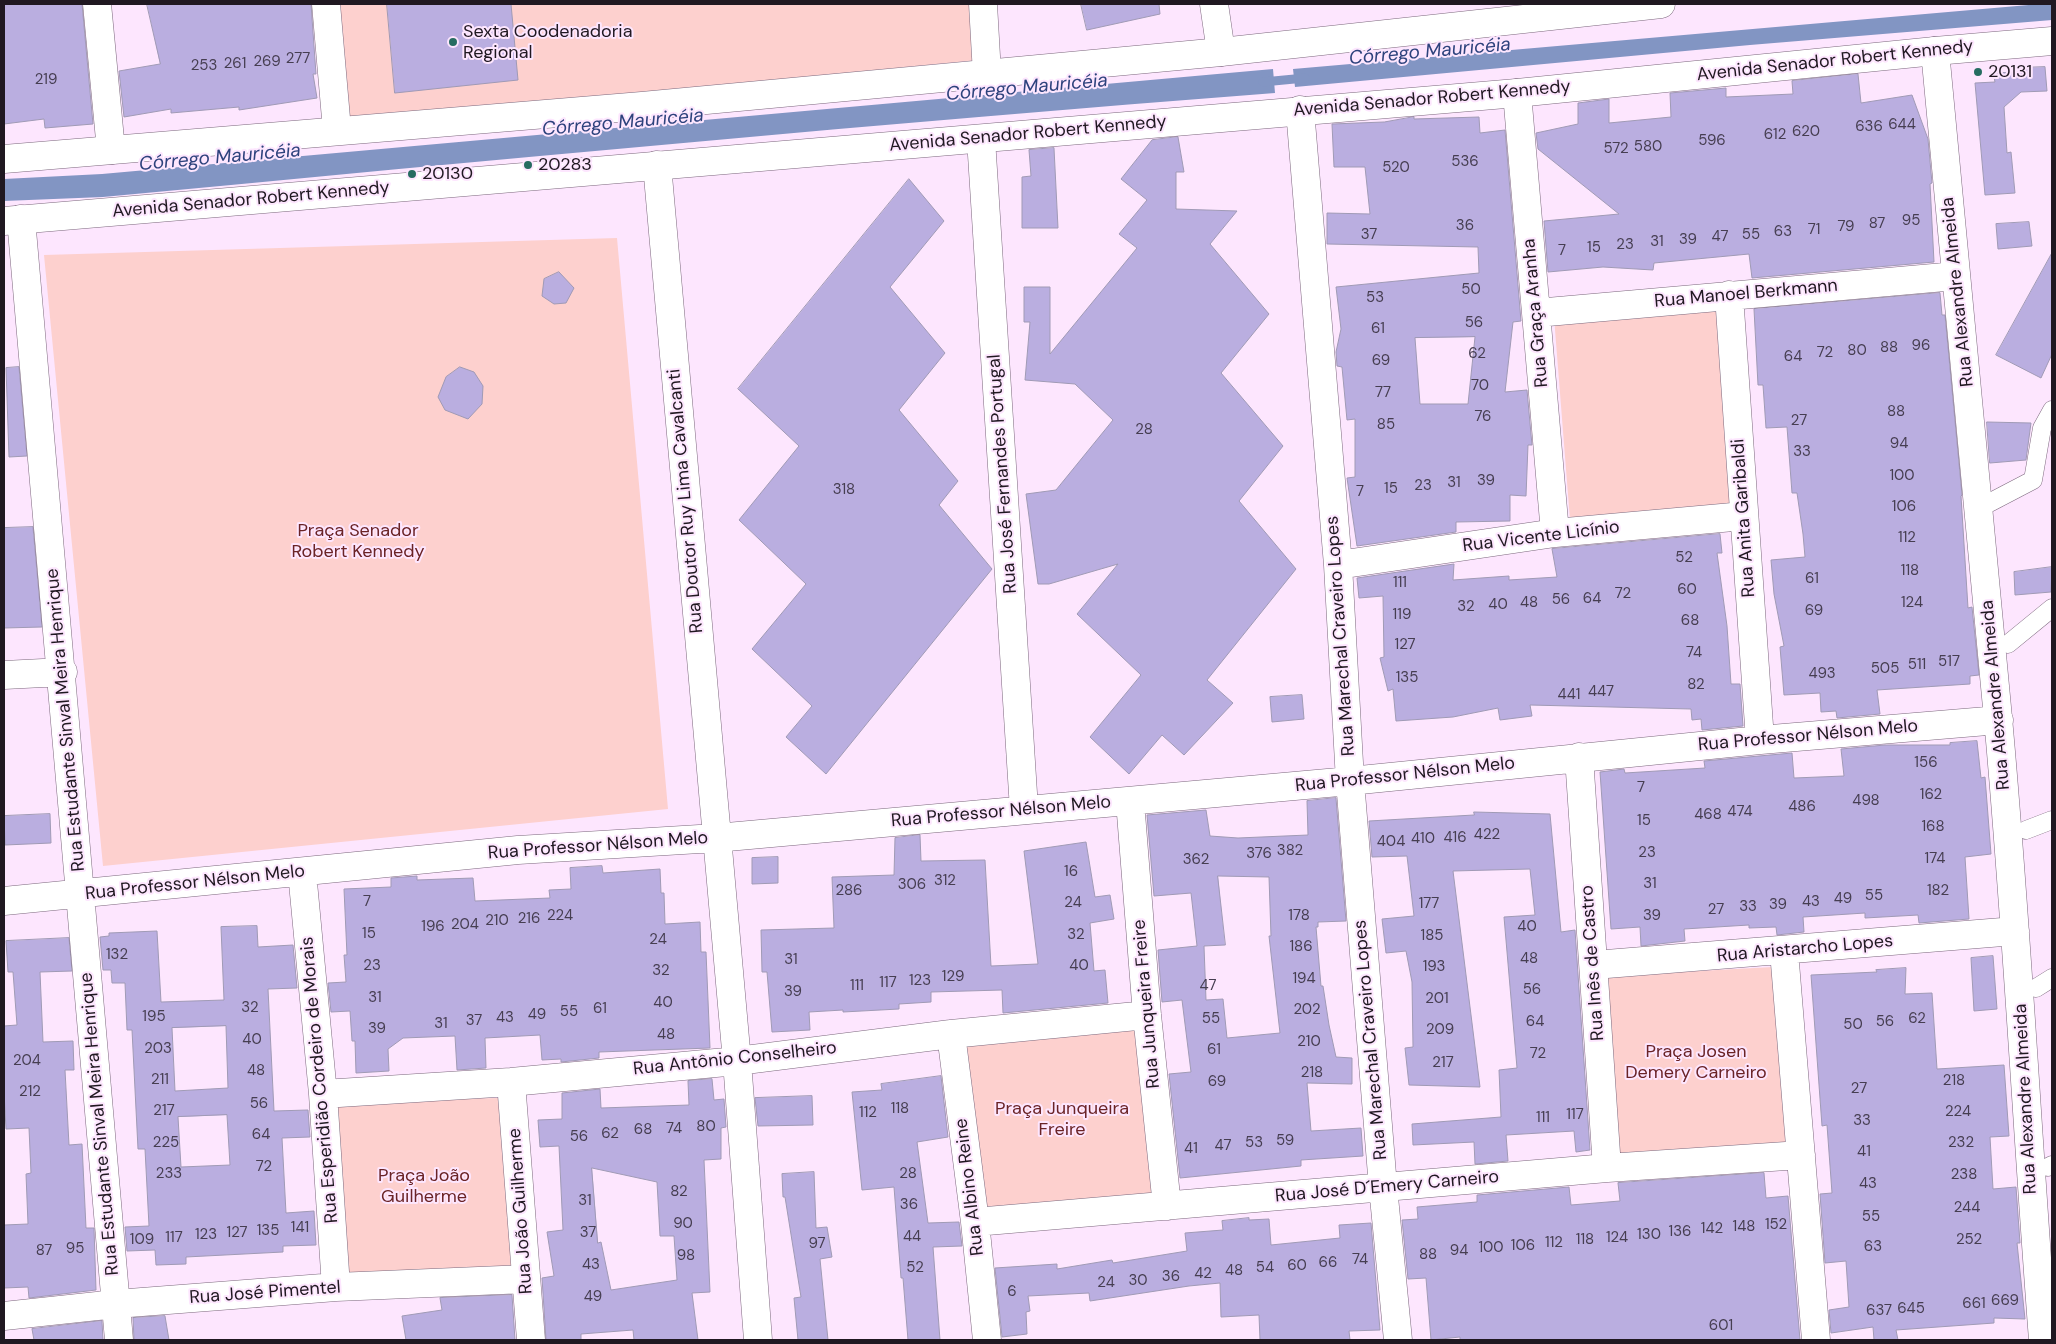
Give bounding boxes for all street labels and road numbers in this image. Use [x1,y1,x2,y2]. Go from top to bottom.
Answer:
street label: Avenida Senador Robert Kennedy [1696,36,1974,86]
street label: Avenida Senador Robert Kennedy [1293,76,1571,122]
street label: Avenida Senador Robert Kennedy [889,111,1167,157]
street label: Avenida Senador Robert Kennedy [112,177,390,223]
street label: Rua Alexandre Almeida [1937,196,1979,388]
street label: Rua Graça Aranha [1519,238,1553,388]
street label: Rua Manoel Berkmann [1653,275,1839,313]
street label: Rua José Fernandes Portugal [984,354,1022,594]
street label: Rua Doutor Ruy Lima Cavalcanti [664,368,708,634]
street label: Rua Anita Garibaldi [1728,438,1760,598]
street label: Rua Marechal Craveiro Lopes [1322,515,1360,757]
street label: Rua Vicente Licínio [1461,517,1621,557]
street label: Rua Estudante Sinval Meira Henrique [42,568,90,872]
street label: Rua Alexandre Almeida [1977,599,2015,791]
street label: Rua Professor Nélson Melo [1697,716,1919,756]
street label: Rua Professor Nélson Melo [1294,753,1516,797]
street label: Rua Professor Nélson Melo [890,792,1112,832]
street label: Rua Professor Nélson Melo [487,828,709,864]
street label: Rua Professor Nélson Melo [84,861,306,905]
street label: Rua Inês de Castro [1577,885,1609,1041]
street label: Rua Junqueira Freire [1129,919,1165,1089]
street label: Rua Marechal Craveiro Lopes [1350,919,1392,1161]
street label: Rua Aristarcho Lopes [1716,931,1894,967]
street label: Rua Esperidião Cordeiro de Morais [297,936,343,1224]
street label: Rua Estudante Sinval Meira Henrique [76,972,124,1276]
street label: Rua Alexandre Almeida [2010,1003,2042,1195]
street label: Rua Antônio Conselheiro [632,1038,838,1080]
street label: Rua Albino Reine [951,1117,989,1257]
street label: Rua João Guilherme [504,1127,538,1295]
street label: Rua José D´Emery Carneiro [1274,1166,1500,1208]
street label: Rua José Pimentel [189,1277,341,1309]

